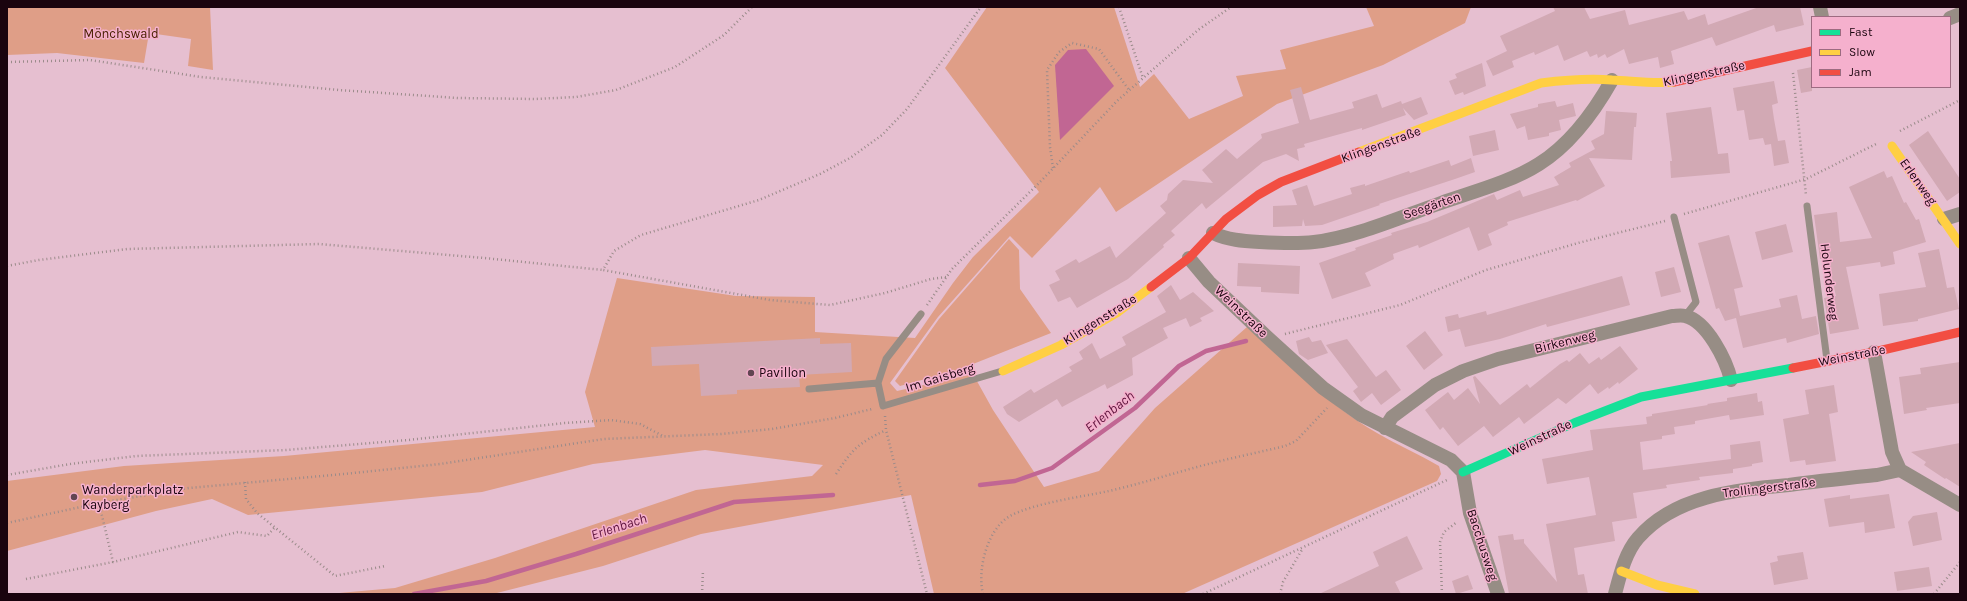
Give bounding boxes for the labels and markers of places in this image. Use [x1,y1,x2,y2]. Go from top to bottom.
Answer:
place label: Pavillon [759,365,806,381]
marker: Pavillon [746,368,756,378]
place label: Wanderparkplatz Kayberg [82,482,184,513]
marker: Wanderparkplatz Kayberg [69,492,79,502]

